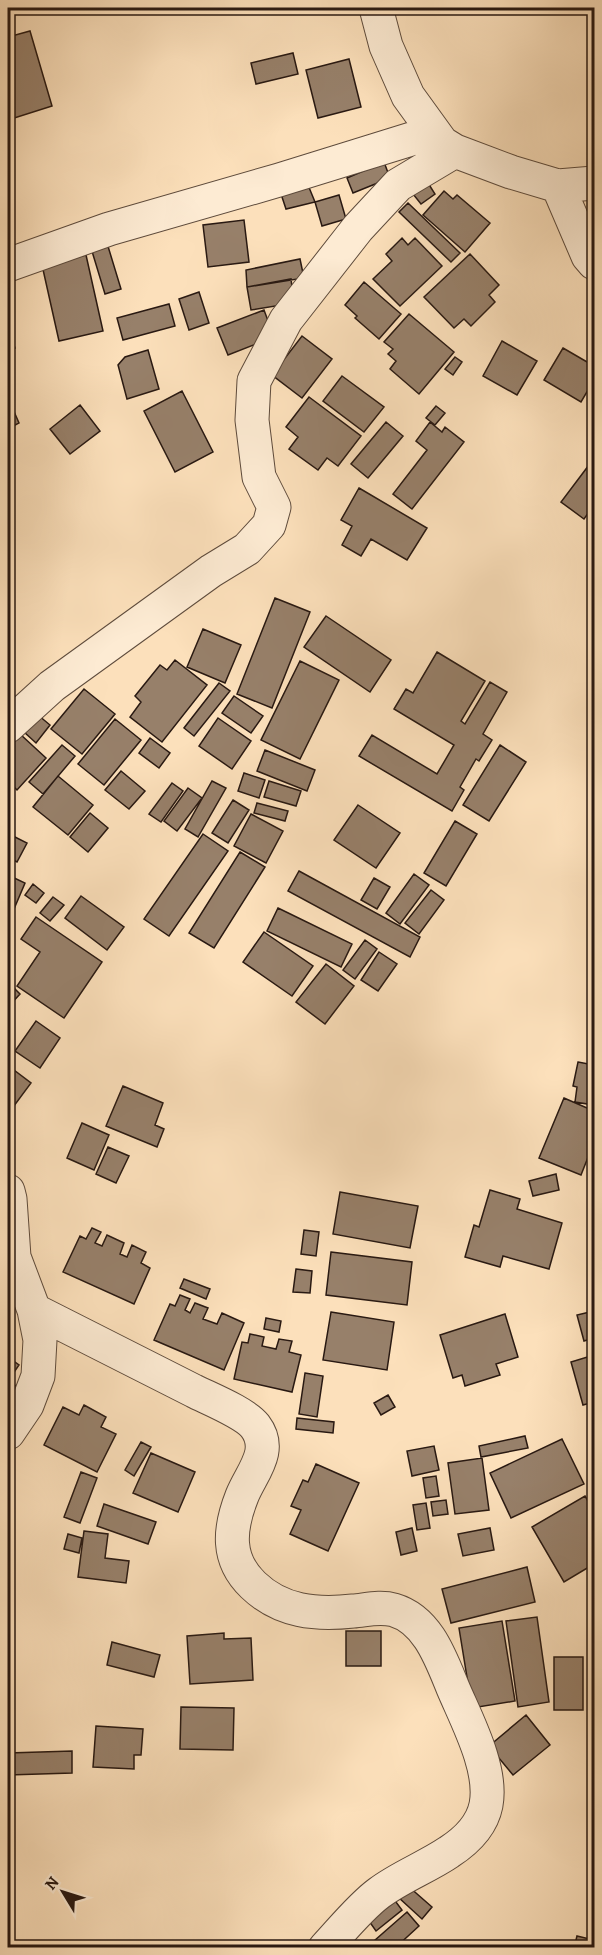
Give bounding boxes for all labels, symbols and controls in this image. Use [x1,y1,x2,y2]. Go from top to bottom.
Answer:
north arrow [33,1862,93,1922]
text: N [40,1872,64,1895]

